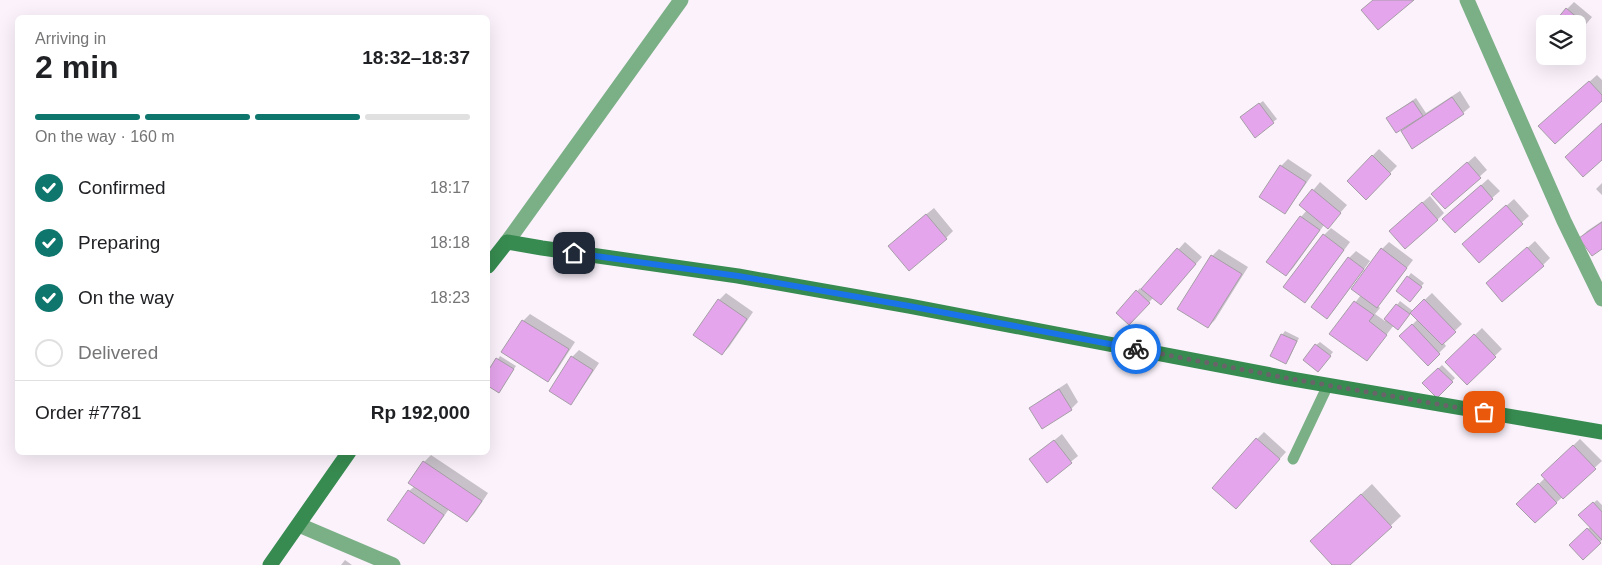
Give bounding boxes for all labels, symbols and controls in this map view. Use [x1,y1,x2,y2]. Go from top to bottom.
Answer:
map controls [1536,15,1586,65]
button: layers [1536,15,1586,65]
text: Arriving in [35,30,106,47]
text: 18:32–18:37 [362,47,470,68]
text: 2 min [35,49,119,85]
text: On the way · 160 m [35,128,175,145]
icon: check [35,174,63,202]
text: Confirmed [78,177,166,198]
text: 18:17 [430,179,470,196]
icon: check [35,229,63,257]
text: Preparing [78,232,160,253]
pin [553,232,595,274]
text: 18:18 [430,234,470,251]
icon: home [560,239,588,267]
icon: check [35,284,63,312]
text: On the way [78,287,174,308]
text: 18:23 [430,289,470,306]
courier [1111,324,1161,374]
icon: bike [1122,335,1150,363]
text: Delivered [78,342,158,363]
pin [1463,391,1505,433]
icon: bag [1470,398,1498,426]
text: Order #7781 [35,402,142,423]
text: Rp 192,000 [371,402,470,423]

